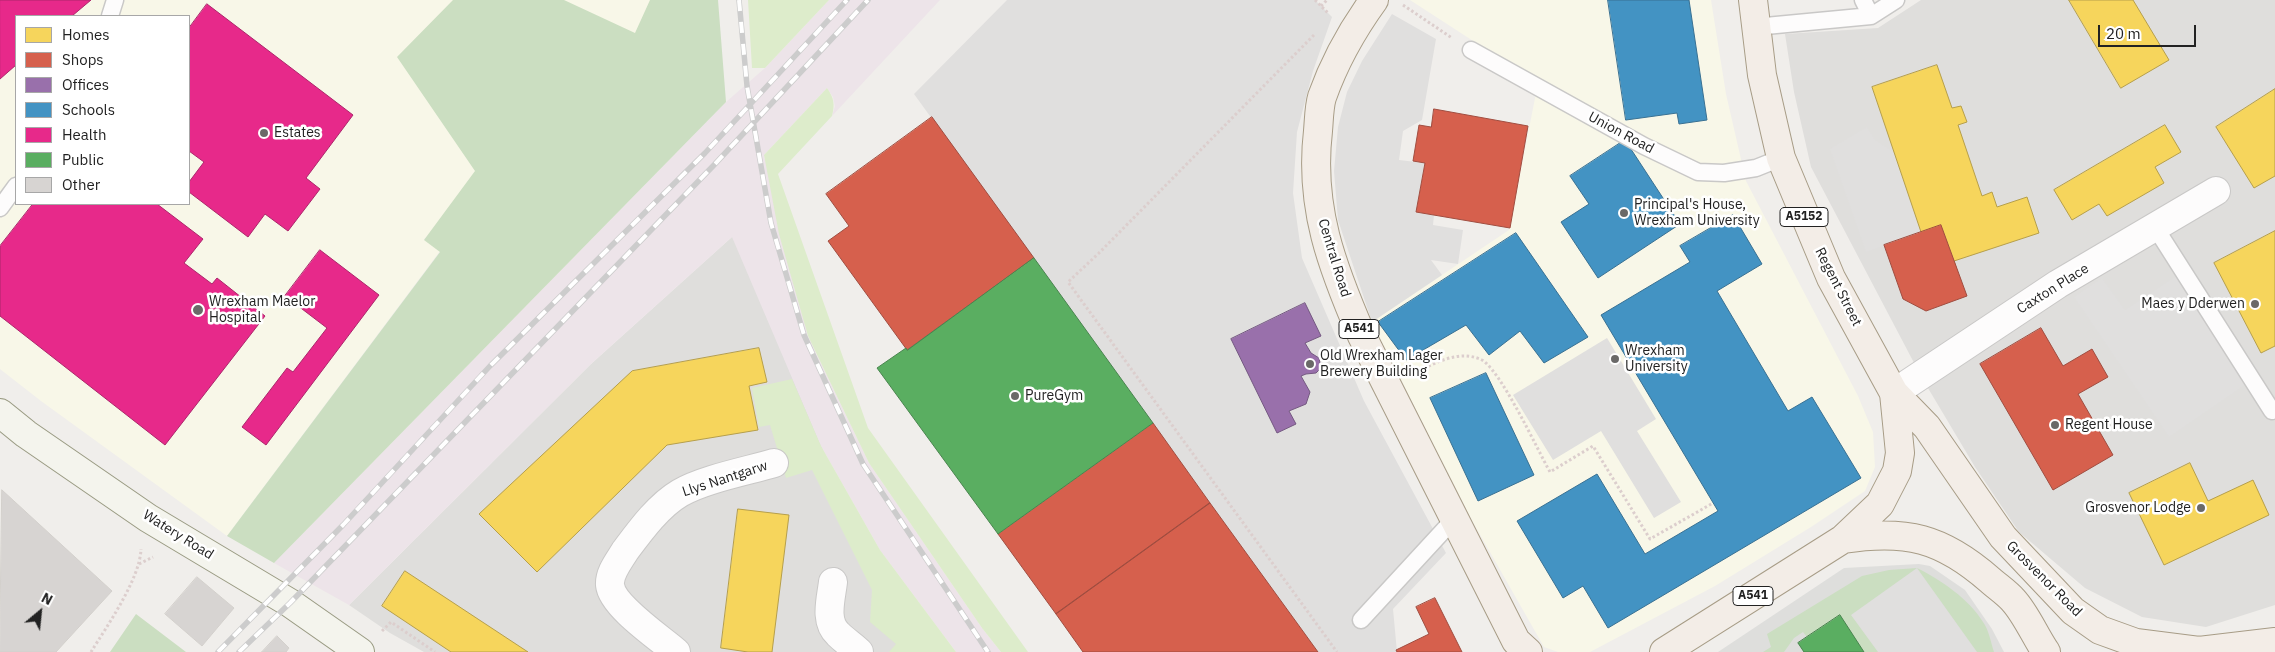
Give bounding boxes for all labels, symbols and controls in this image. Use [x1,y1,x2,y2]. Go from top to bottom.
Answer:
legend [15,15,190,205]
scale bar [2100,15,2198,47]
text: 20 m [2106,24,2141,43]
text: Homes [62,25,110,44]
text: Shops [62,50,104,69]
text: Offices [62,75,109,94]
text: Schools [62,100,115,119]
street label: Union Road [1585,109,1657,157]
text: Health [62,125,107,144]
place label: Estates [274,125,321,141]
marker: Estates [258,127,270,139]
text: Public [62,150,104,169]
text: Other [62,175,100,194]
place label: Principal's House, Wrexham University [1634,197,1760,230]
marker: Principal's House, Wrexham University [1618,207,1630,219]
road number: A5152 [1780,208,1828,226]
street label: Central Road [1314,217,1354,299]
street label: Regent Street [1811,245,1865,329]
street label: Caxton Place [2014,260,2092,318]
place label: Wrexham Maelor Hospital [209,294,315,326]
place label: Maes y Dderwen [2141,296,2245,312]
marker: Maes y Dderwen [2249,298,2261,310]
marker: Wrexham Maelor Hospital [191,303,205,317]
road number: A541 [1339,320,1379,338]
place label: Wrexham University [1625,343,1688,376]
place label: Old Wrexham Lager Brewery Building [1320,348,1443,381]
marker: Wrexham University [1609,353,1621,365]
marker: Old Wrexham Lager Brewery Building [1304,358,1316,370]
place label: PureGym [1025,388,1083,404]
marker: PureGym [1009,390,1021,402]
place label: Regent House [2065,417,2153,433]
marker: Regent House [2049,419,2061,431]
street label: Llys Nantgarw [680,457,770,501]
place label: Grosvenor Lodge [2085,500,2191,516]
marker: Grosvenor Lodge [2195,502,2207,514]
street label: Watery Road [140,507,216,563]
street label: Grosvenor Road [2003,538,2085,620]
road number: A541 [1733,586,1773,606]
north arrow [15,587,65,637]
text: N [38,588,56,609]

